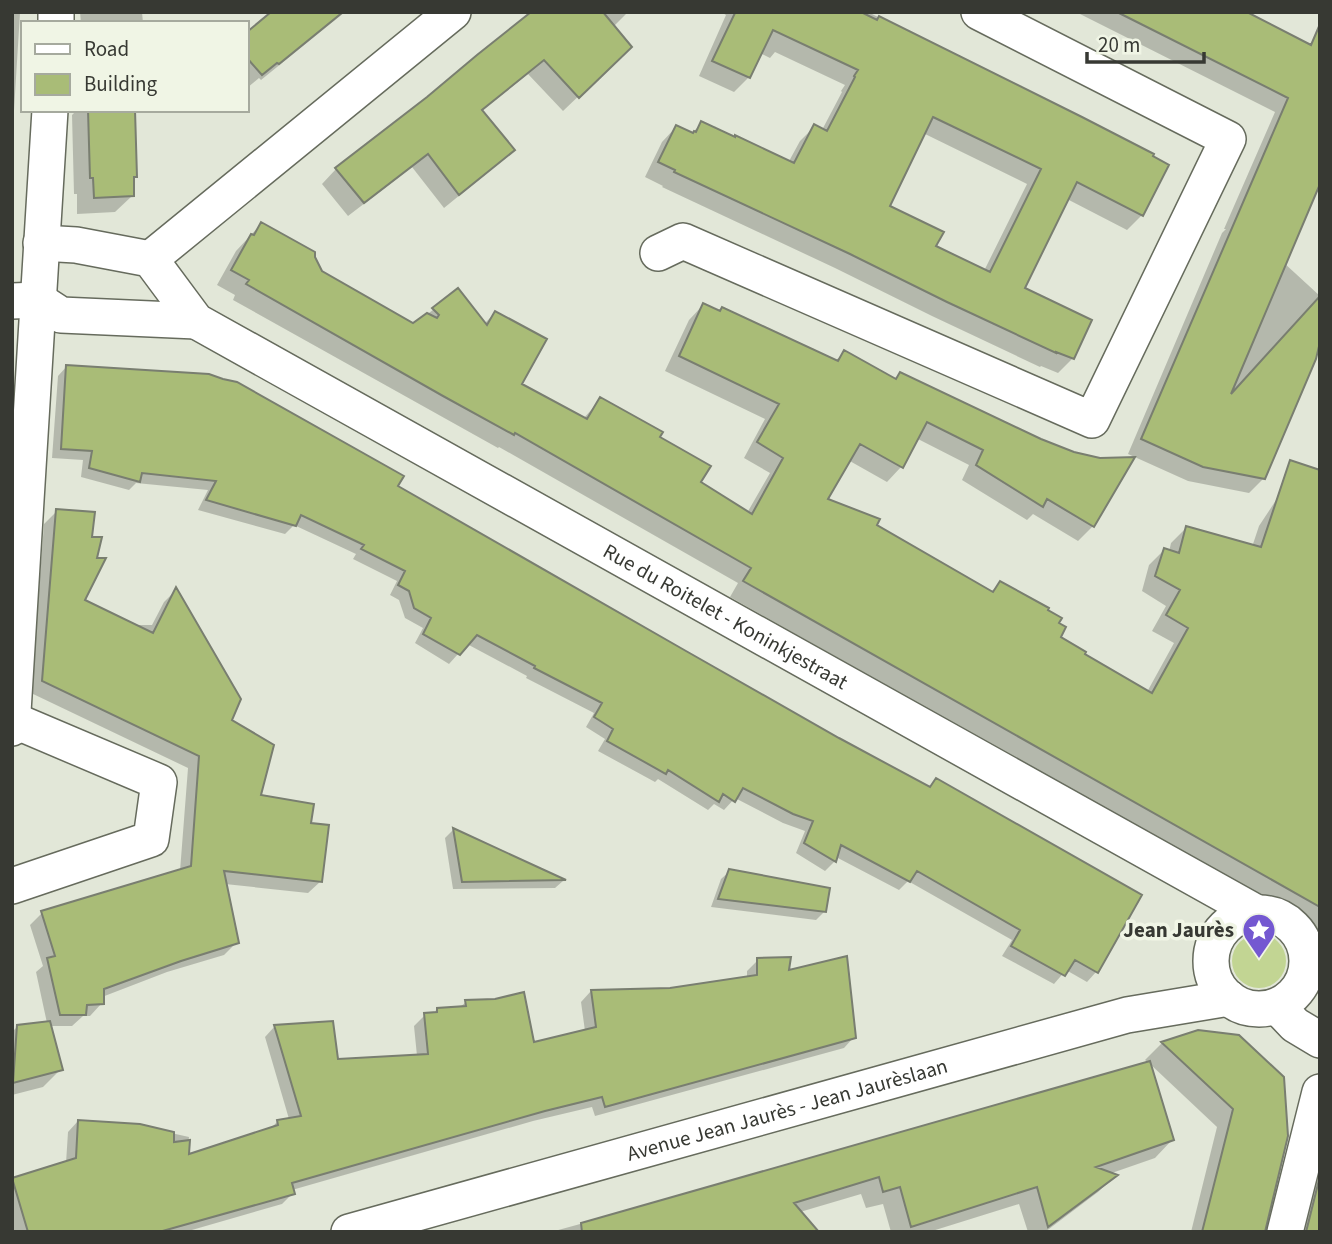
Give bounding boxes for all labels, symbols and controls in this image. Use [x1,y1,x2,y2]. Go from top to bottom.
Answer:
legend [21,21,248,112]
scale bar [1087,21,1204,65]
text: 20 m [1098,30,1140,60]
text: Road [84,34,129,64]
text: Building [84,69,158,99]
street label: Rue du Roitelet - Koninkjestraat [598,536,853,697]
place icon: Jean Jaurès [1240,911,1278,960]
place label: Jean Jaurès [1123,915,1234,945]
street label: Avenue Jean Jaurès - Jean Jaurèslaan [623,1051,951,1169]

